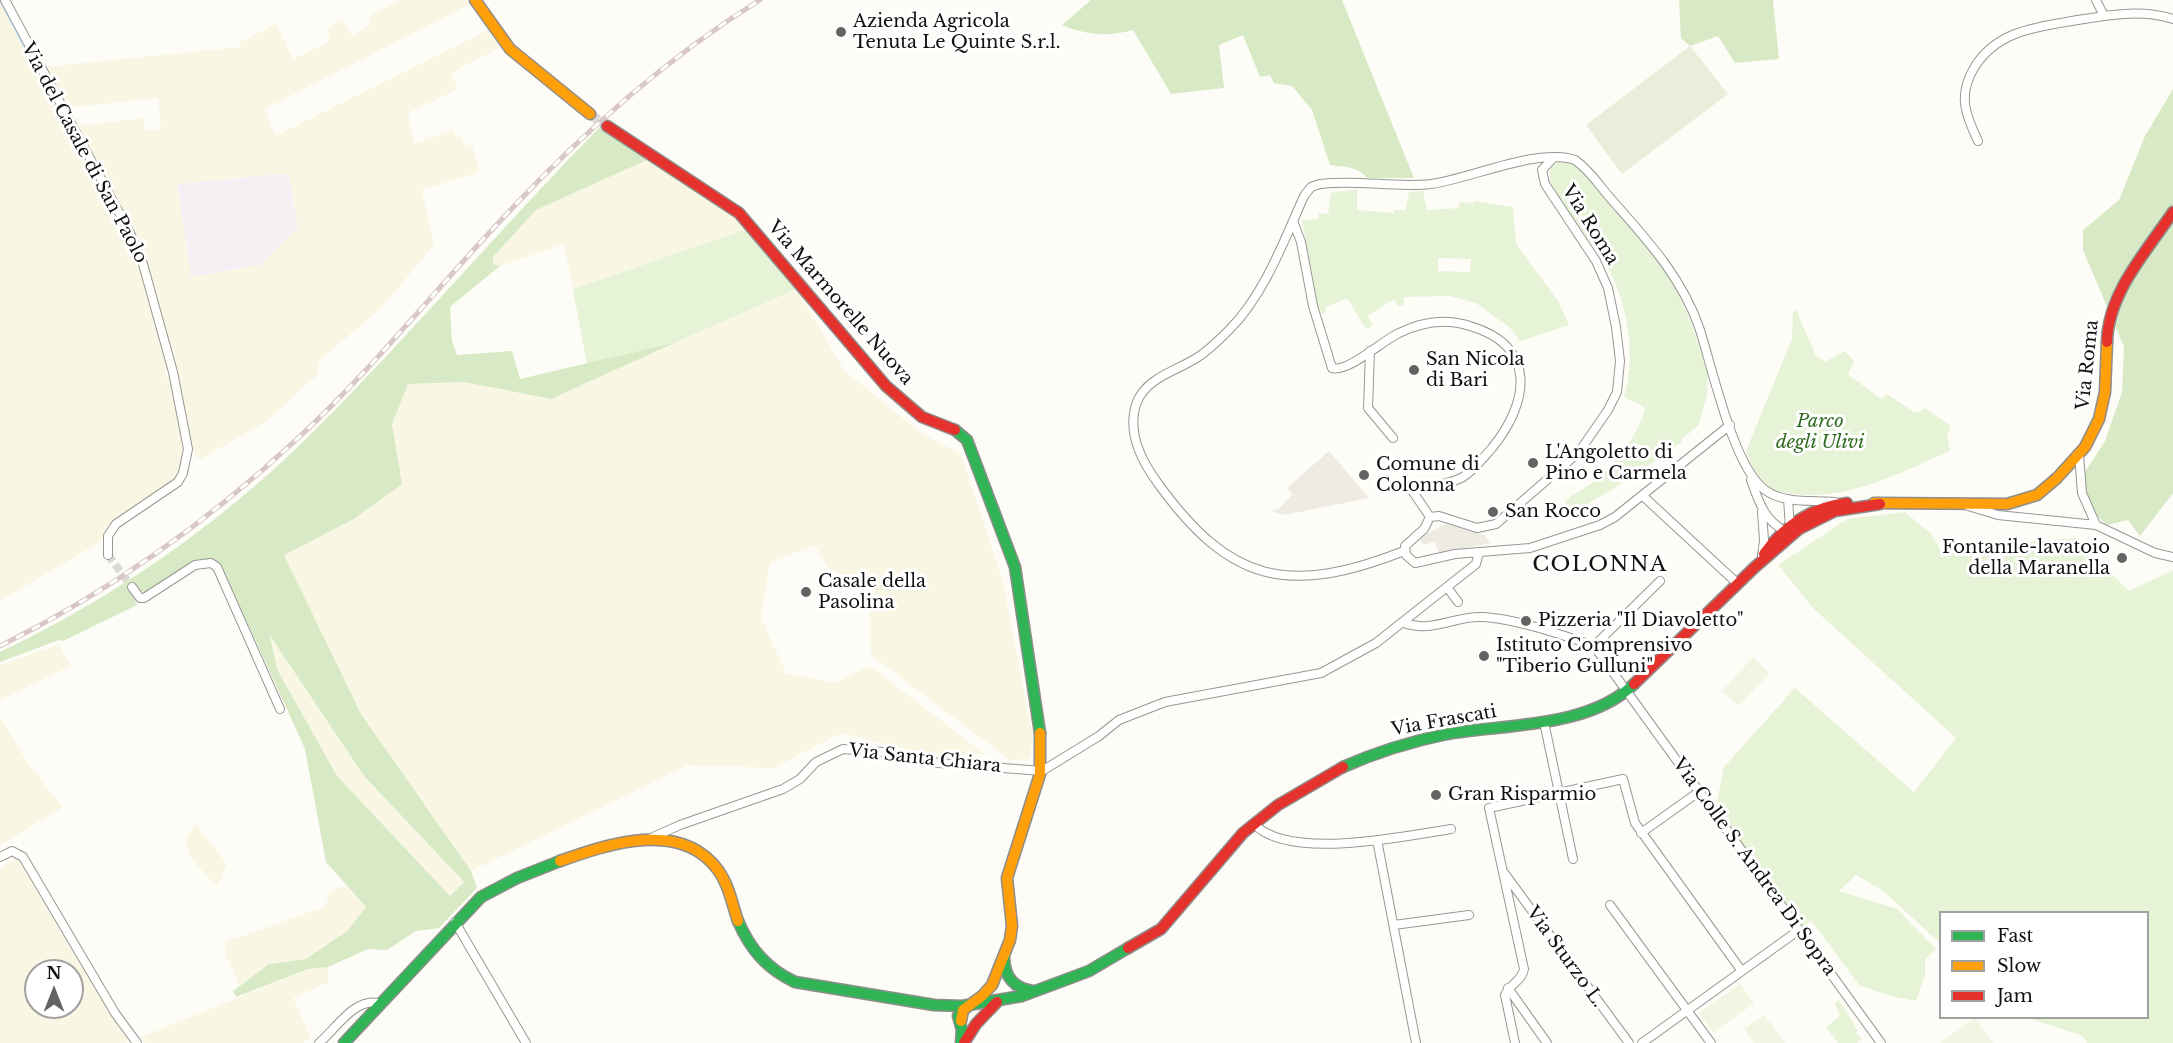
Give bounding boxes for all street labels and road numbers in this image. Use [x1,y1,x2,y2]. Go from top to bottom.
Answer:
street label: Via del Casale di San Paolo [17,39,151,267]
street label: Via Roma [1557,181,1623,269]
street label: Via Marmorelle Nuova [763,217,917,389]
street label: Via Roma [2073,319,2103,411]
street label: Via Frascati [1390,701,1498,741]
street label: Via Santa Chiara [848,740,1002,778]
street label: Via Colle S. Andrea Di Sopra [1668,754,1840,980]
street label: Via Sturzo L. [1521,903,1609,1011]

